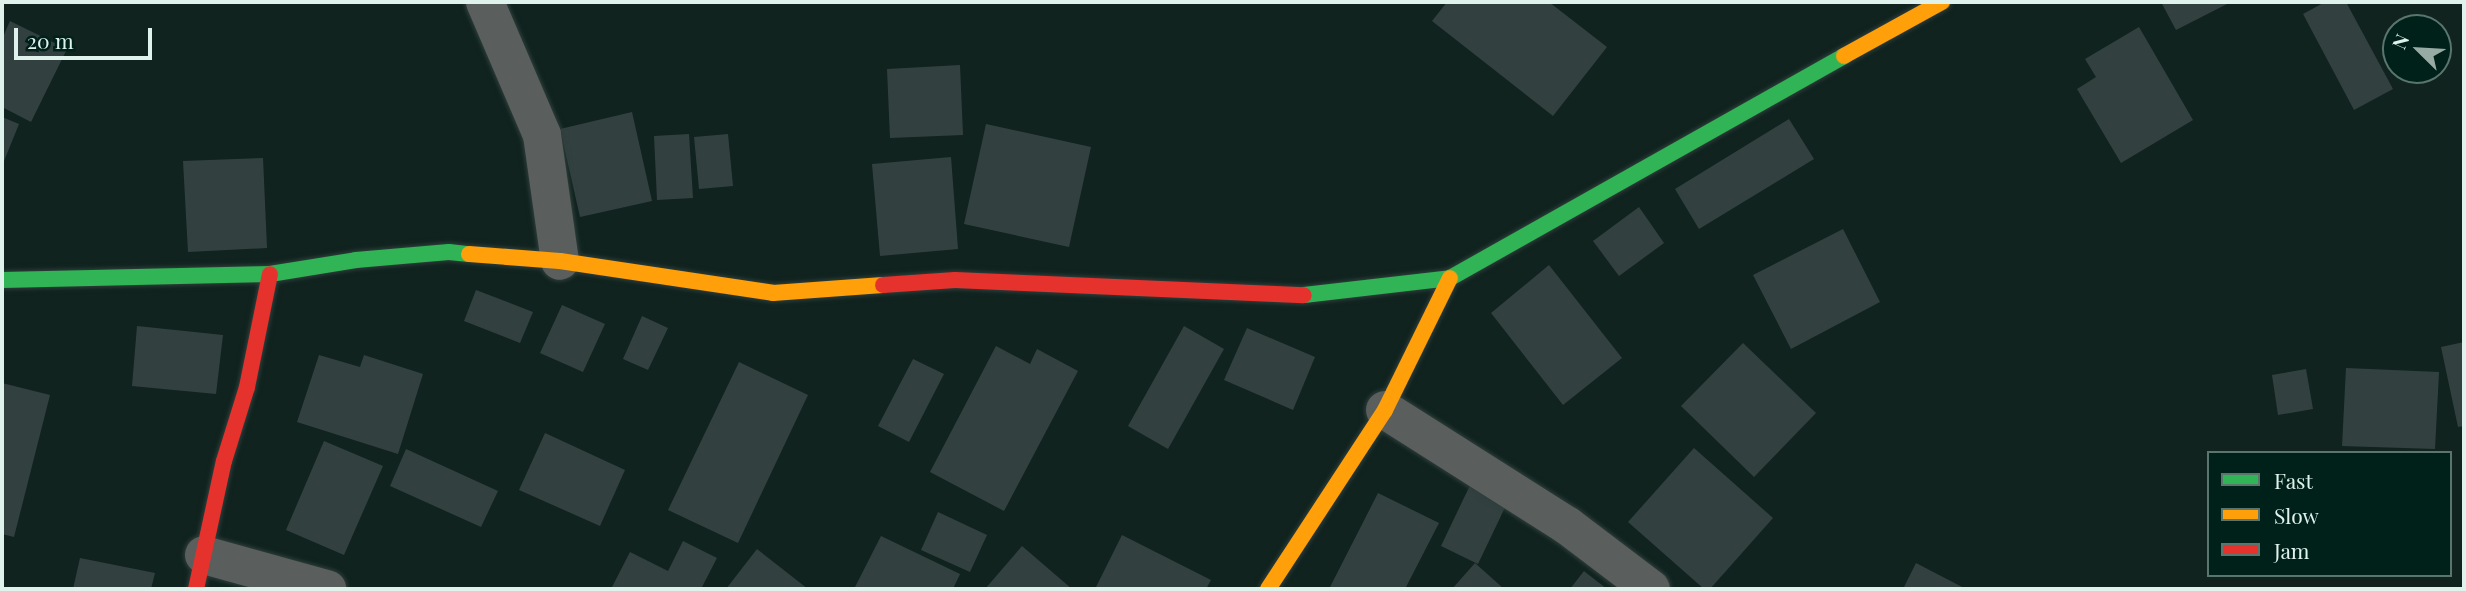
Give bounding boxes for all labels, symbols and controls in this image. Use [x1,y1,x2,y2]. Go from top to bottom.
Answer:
scale bar [18,14,156,58]
north arrow [2382,14,2452,84]
text: 20 m [27,26,74,54]
text: N [2385,30,2414,53]
legend [2207,451,2452,577]
text: Fast [2274,466,2313,494]
text: Slow [2274,501,2319,529]
text: Jam [2274,536,2310,564]

